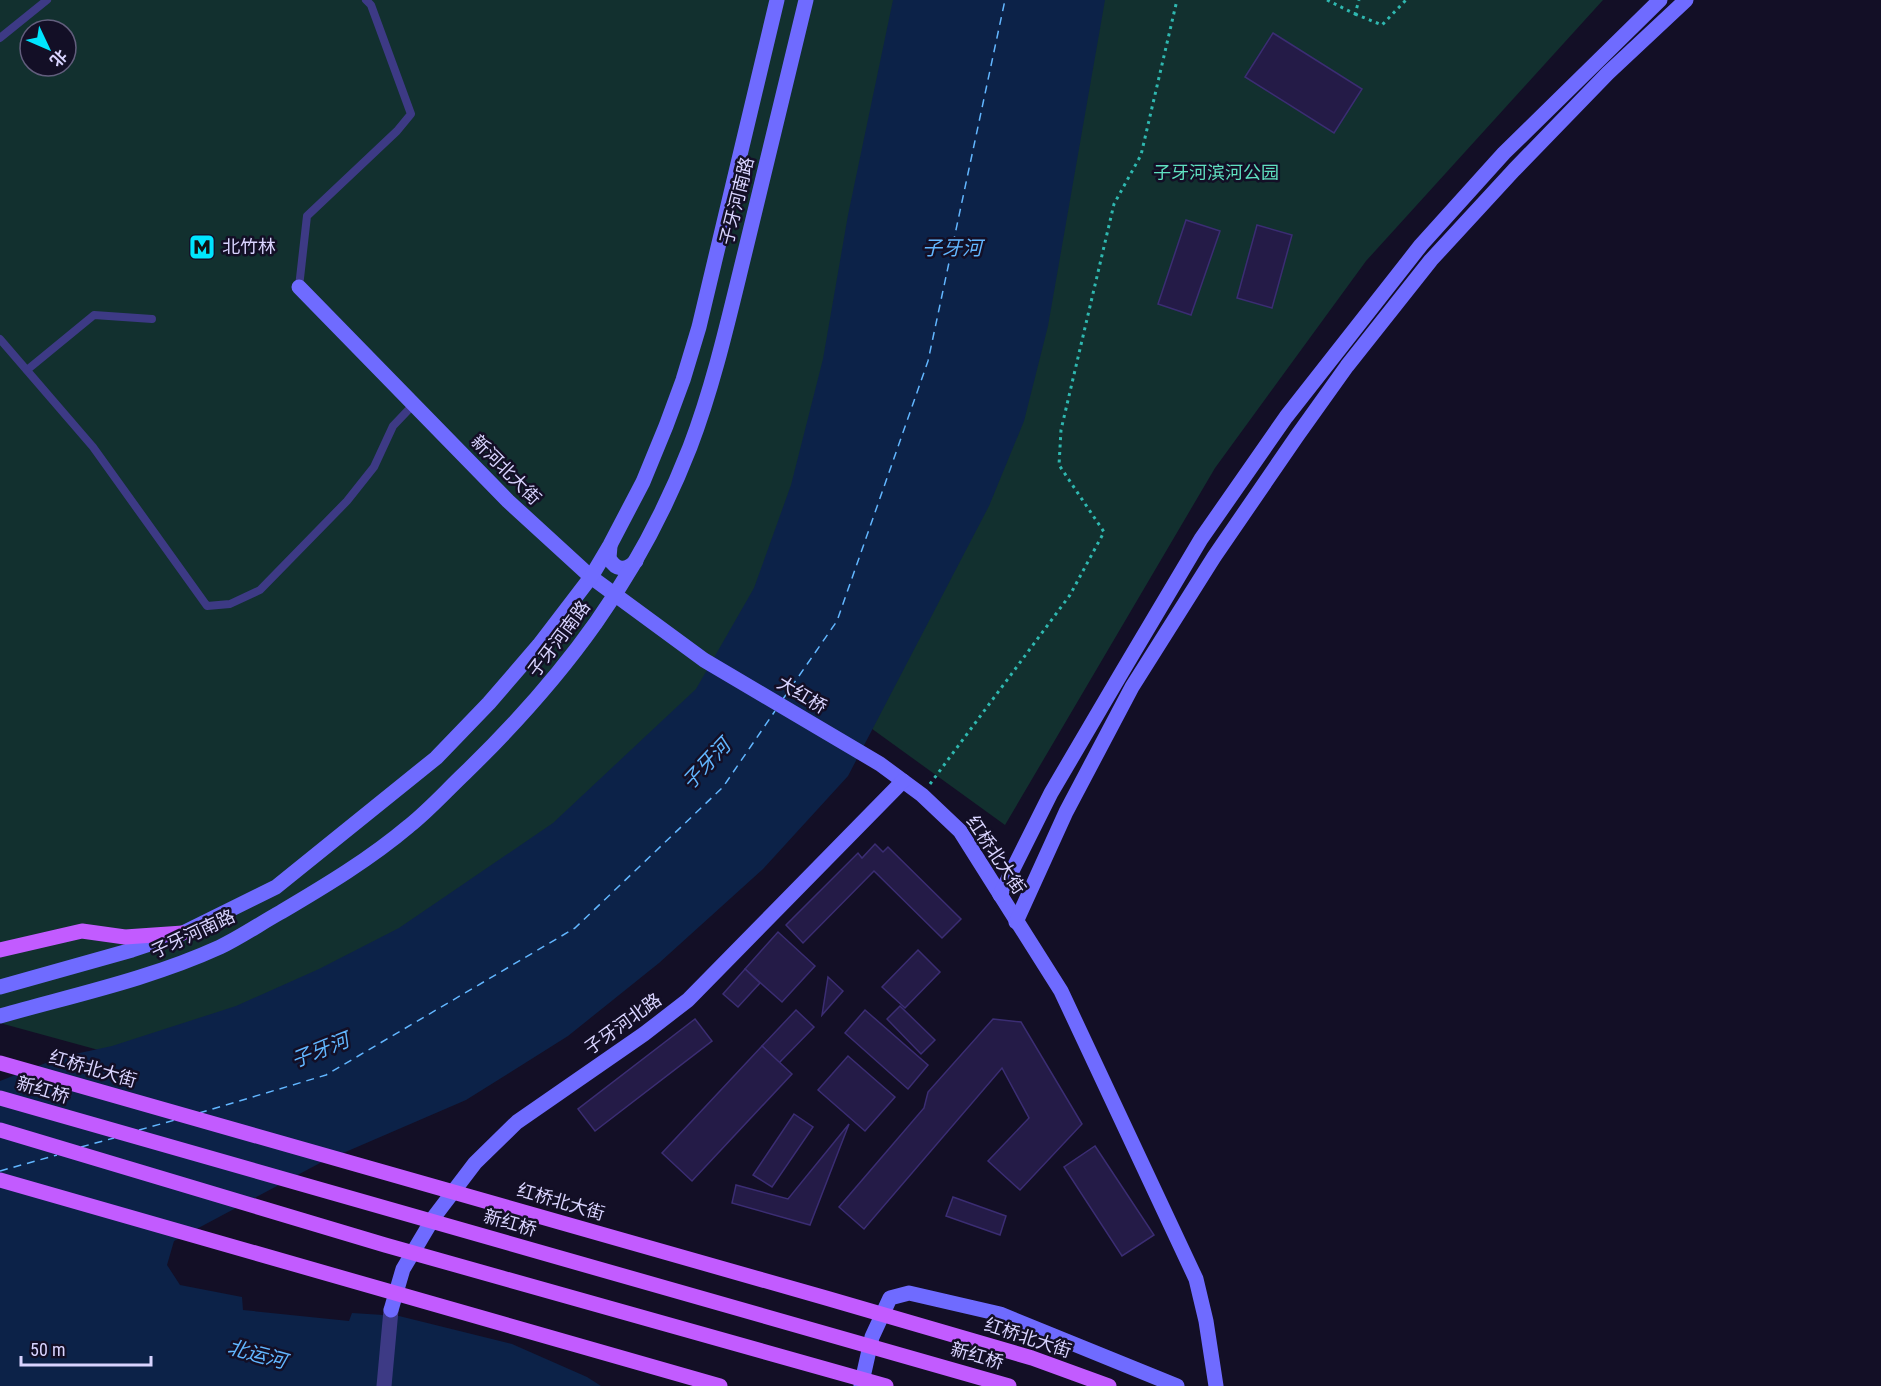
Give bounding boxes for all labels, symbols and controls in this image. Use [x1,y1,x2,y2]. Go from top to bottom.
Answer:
north arrow [18,18,78,78]
text: 北 [46,46,71,70]
street label: 子牙河南路 [715,155,758,247]
park label: 子牙河滨河公园 [1153,162,1279,183]
metro station icon: 北竹林 [187,232,217,262]
place label: 北竹林 [222,236,276,257]
water label: 子牙河 [922,236,986,260]
street label: 新河北大街 [467,430,546,509]
street label: 子牙河南路 [523,596,594,681]
street label: 大红桥 [774,672,831,717]
water label: 子牙河 [677,731,738,794]
street label: 红桥北大街 [963,812,1030,898]
street label: 子牙河南路 [148,905,238,962]
street label: 子牙河北路 [580,989,665,1059]
water label: 子牙河 [288,1026,356,1072]
street label: 红桥北大街 [47,1046,139,1091]
street label: 新红桥 [14,1072,72,1107]
street label: 红桥北大街 [515,1179,607,1224]
street label: 新红桥 [481,1205,539,1240]
street label: 红桥北大街 [982,1314,1074,1361]
scale bar [21,1329,152,1367]
water label: 北运河 [225,1335,293,1374]
street label: 新红桥 [948,1338,1006,1373]
text: 50 m [30,1339,65,1360]

